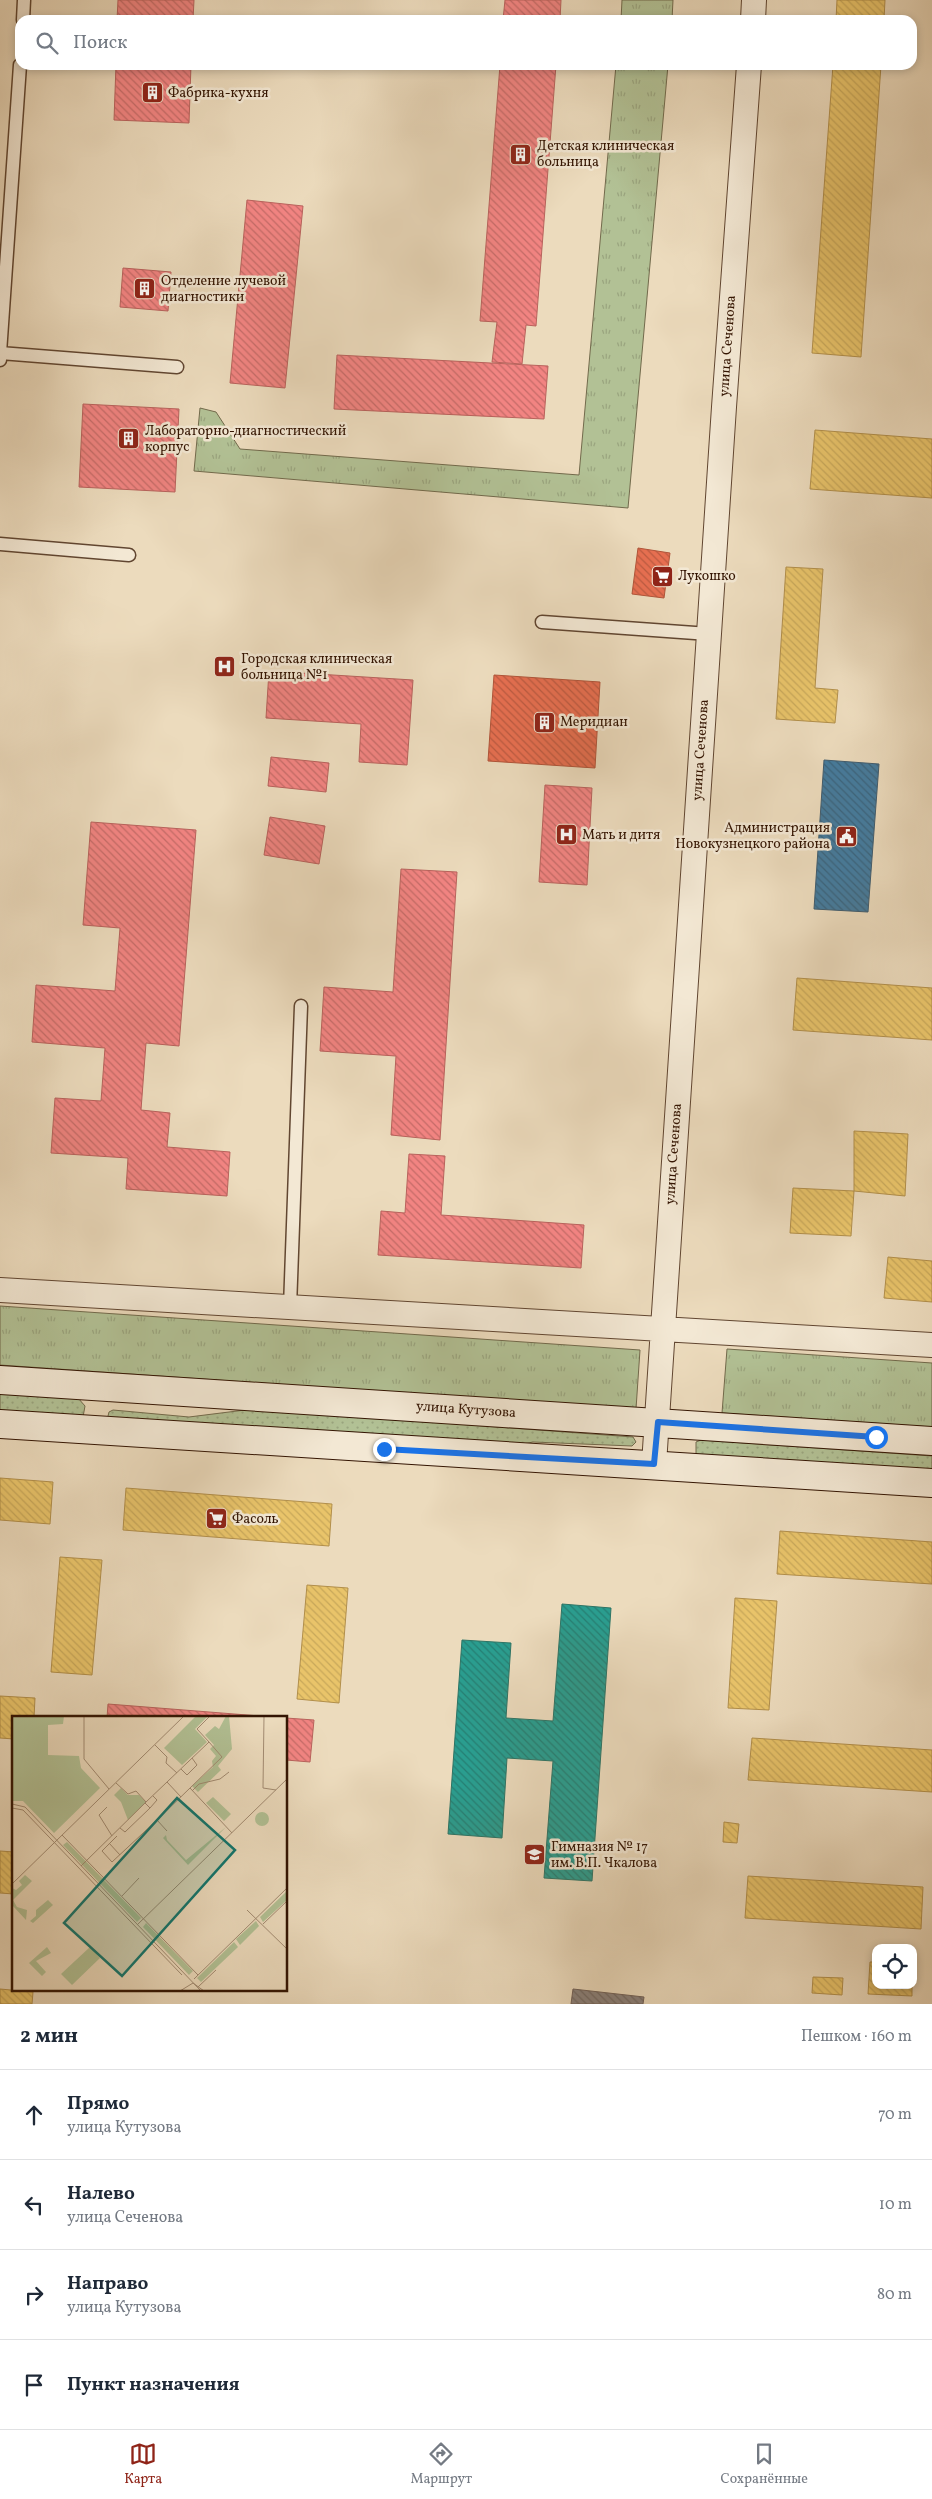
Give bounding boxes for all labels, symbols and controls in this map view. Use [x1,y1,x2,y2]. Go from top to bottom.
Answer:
search box [15,15,917,70]
icon: search [33,29,61,57]
text: Поиск [73,30,127,56]
building icon: Фабрика-кухня [140,81,164,105]
place label: Фабрика-кухня [168,84,269,103]
place label: Детская клиническая больница [537,137,674,172]
building icon: Детская клиническая больница [509,142,533,166]
place label: Отделение лучевой диагностики [161,272,287,307]
building icon: Отделение лучевой диагностики [133,277,157,301]
street label: улица Сеченова [715,295,741,397]
place label: Лабораторно-диагностический корпус [145,422,347,457]
building icon: Лабораторно-диагностический корпус [117,427,141,451]
supermarket icon: Лукошко [650,564,674,588]
place label: Лукошко [678,567,736,586]
place label: Городская клиническая больница №1 [241,650,392,685]
hospital icon: Городская клиническая больница №1 [213,655,237,679]
street label: улица Сеченова [688,699,714,801]
building icon: Меридиан [532,710,556,734]
place label: Меридиан [560,713,628,732]
place label: Администрация Новокузнецкого района [675,819,830,854]
hospital icon: Мать и дитя [554,823,578,847]
public building icon: Администрация Новокузнецкого района [834,824,858,848]
place label: Мать и дитя [582,826,660,845]
street label: улица Сеченова [661,1103,687,1205]
street label: улица Кутузова [415,1397,517,1423]
route start [865,1426,888,1449]
route end [373,1438,396,1461]
supermarket icon: Фасоль [204,1507,228,1531]
place label: Фасоль [232,1510,279,1529]
inset map [12,1716,288,1992]
place label: Гимназия № 17 им. В.П. Чкалова [551,1838,657,1873]
school or university icon: Гимназия № 17 им. В.П. Чкалова [523,1843,547,1867]
map controls [872,1944,917,1989]
button: locate [872,1944,917,1989]
text: 2 мин [20,2022,78,2051]
text: Пешком · 160 m [801,2026,912,2048]
text: Прямо [67,2091,129,2117]
icon: ahead [20,2101,48,2129]
text: 70 m [878,2104,912,2126]
text: улица Кутузова [67,2117,181,2139]
text: Налево [67,2181,135,2207]
icon: left [20,2191,48,2219]
text: 10 m [879,2194,912,2216]
text: улица Сеченова [67,2207,183,2229]
text: Направо [67,2271,149,2297]
icon: right [20,2281,48,2309]
text: 80 m [877,2284,912,2306]
text: улица Кутузова [67,2297,181,2319]
icon: arrive [20,2371,48,2399]
text: Пункт назначения [67,2372,240,2398]
tab: Карта [124,2440,162,2489]
tab: Маршрут [410,2440,472,2489]
tab: Сохранённые [720,2440,808,2489]

